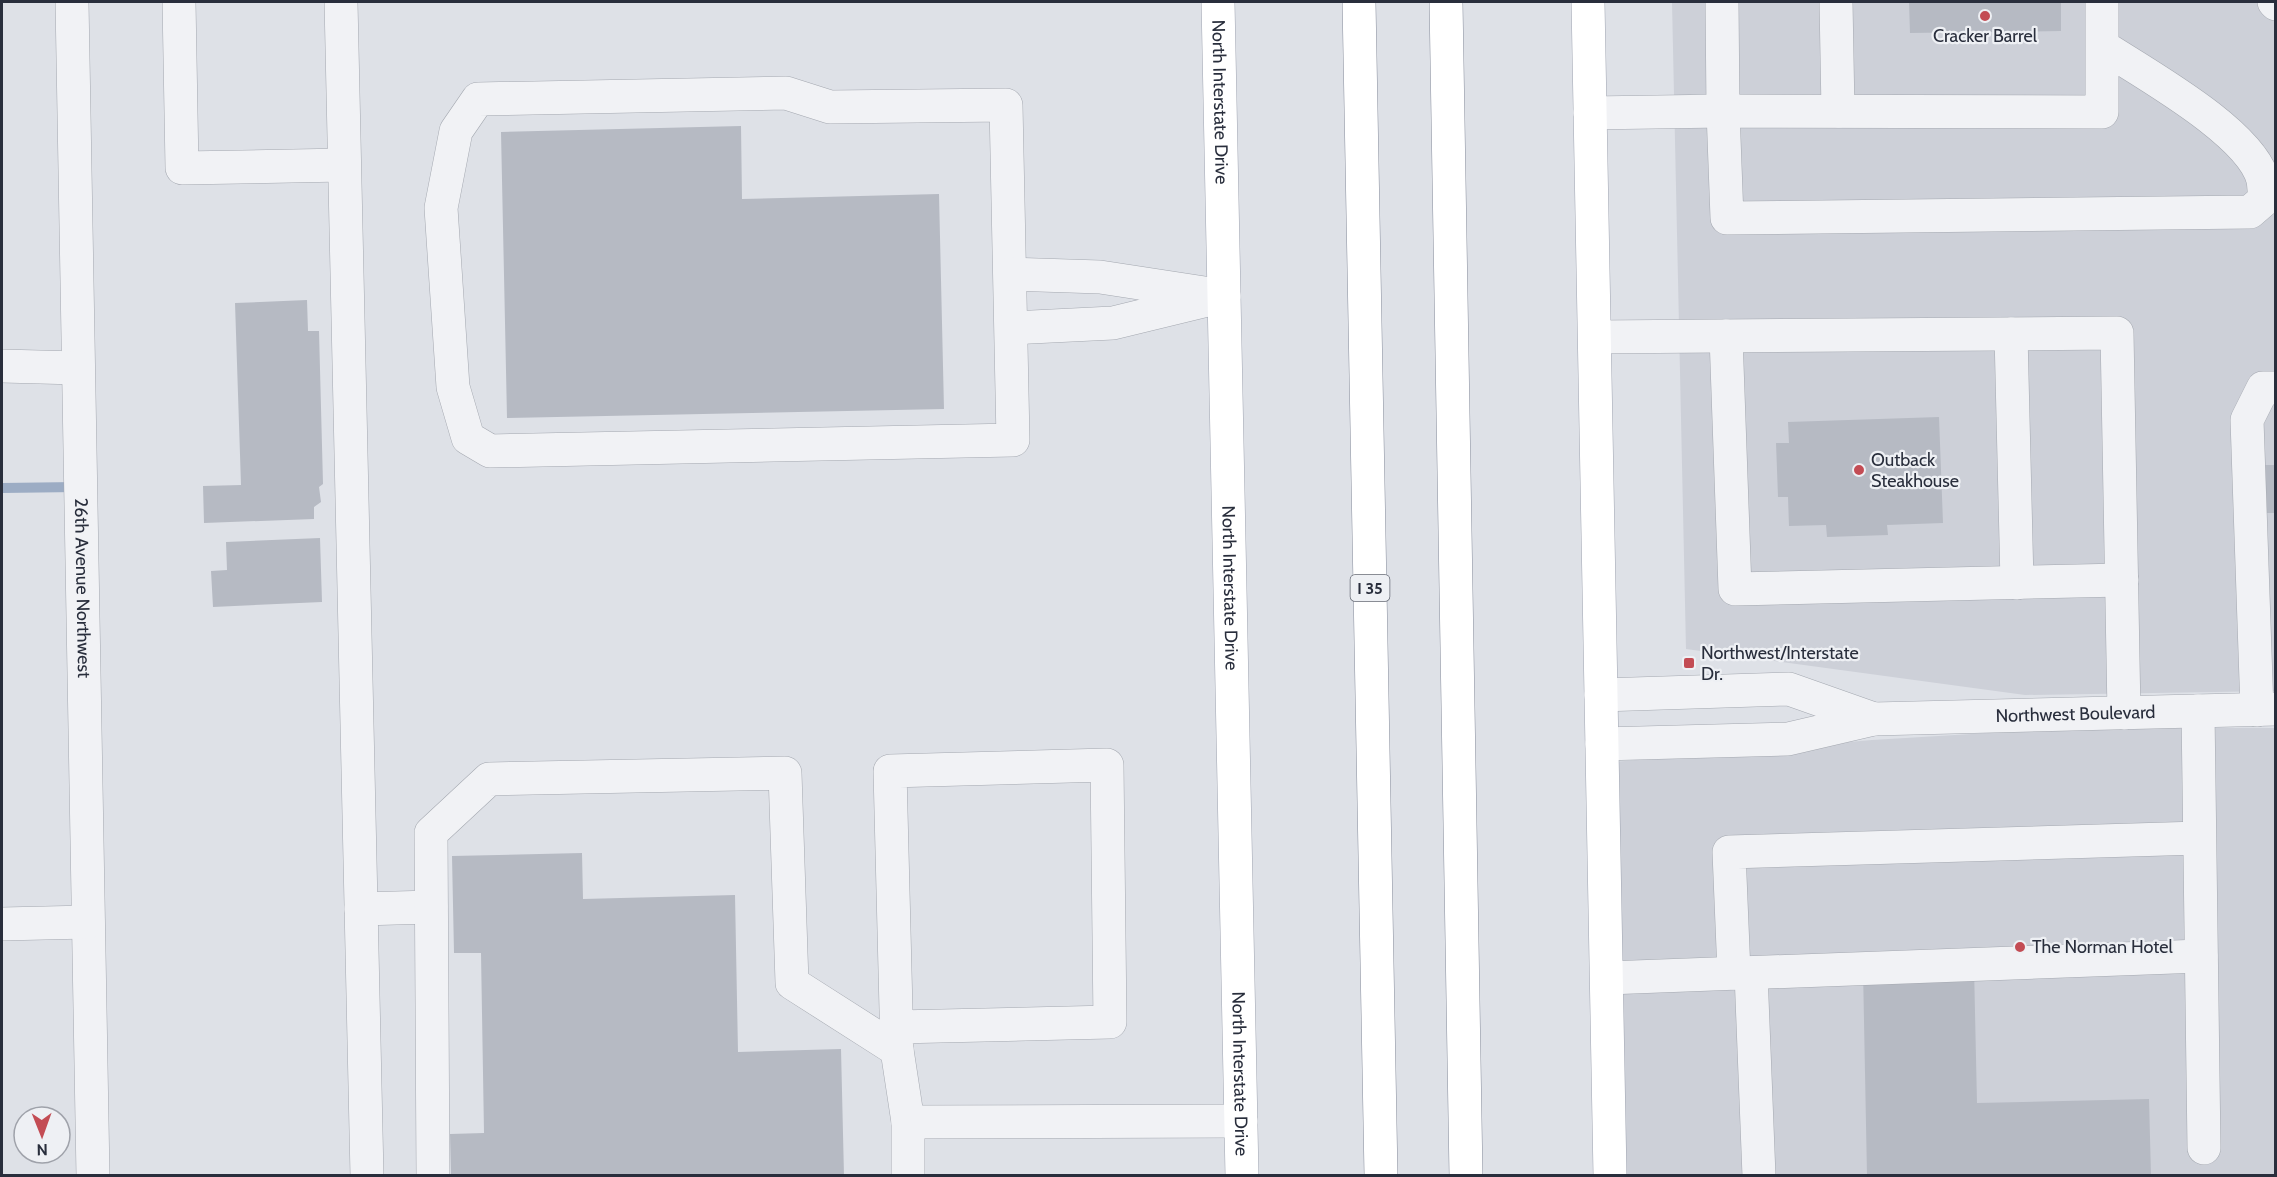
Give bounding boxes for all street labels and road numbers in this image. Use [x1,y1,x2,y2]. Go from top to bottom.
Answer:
street label: North Interstate Drive [1207,19,1233,185]
street label: 26th Avenue Northwest [70,498,95,678]
street label: North Interstate Drive [1217,505,1243,671]
road number: I 35 [1350,575,1390,601]
street label: Northwest Boulevard [1995,701,2156,727]
street label: North Interstate Drive [1227,991,1253,1156]

